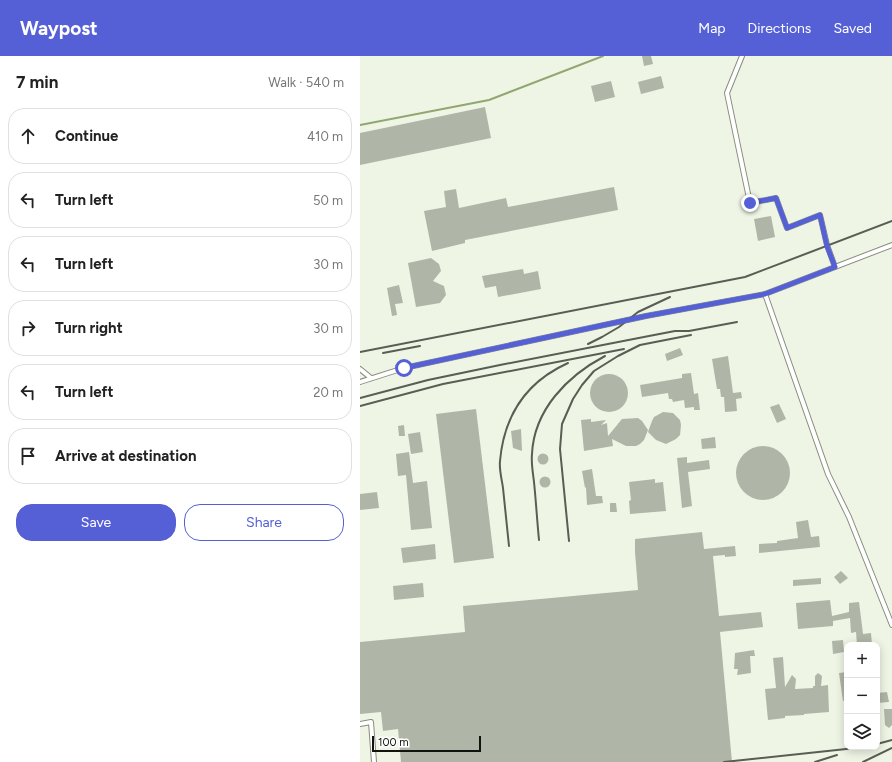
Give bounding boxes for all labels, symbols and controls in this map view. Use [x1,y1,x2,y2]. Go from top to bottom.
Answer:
text: Waypost [20,17,98,40]
text: Map [698,20,726,37]
text: Directions [748,20,811,37]
text: Saved [833,20,872,37]
text: 7 min [16,72,58,92]
text: Walk · 540 m [268,75,344,90]
icon: ahead [17,125,39,147]
text: Continue [55,127,118,145]
text: 410 m [307,129,343,144]
icon: left [17,189,39,211]
text: Turn left [55,191,113,209]
text: 50 m [313,193,343,208]
route end [741,194,759,212]
icon: left [17,253,39,275]
text: Turn left [55,255,113,273]
text: 30 m [313,257,343,272]
icon: right [17,317,39,339]
text: Turn right [55,319,123,337]
text: 30 m [313,321,343,336]
route start [395,359,413,377]
icon: left [17,381,39,403]
text: Turn left [55,383,113,401]
text: 20 m [313,385,343,400]
icon: arrive [17,445,39,467]
text: Arrive at destination [55,447,196,465]
button: Save [16,504,176,541]
button: Share [184,504,344,541]
map controls [844,642,880,750]
button: + [844,642,880,678]
button: − [844,678,880,714]
button: layers [844,714,880,750]
scale bar [372,734,481,753]
text: 100 m [378,736,409,749]

